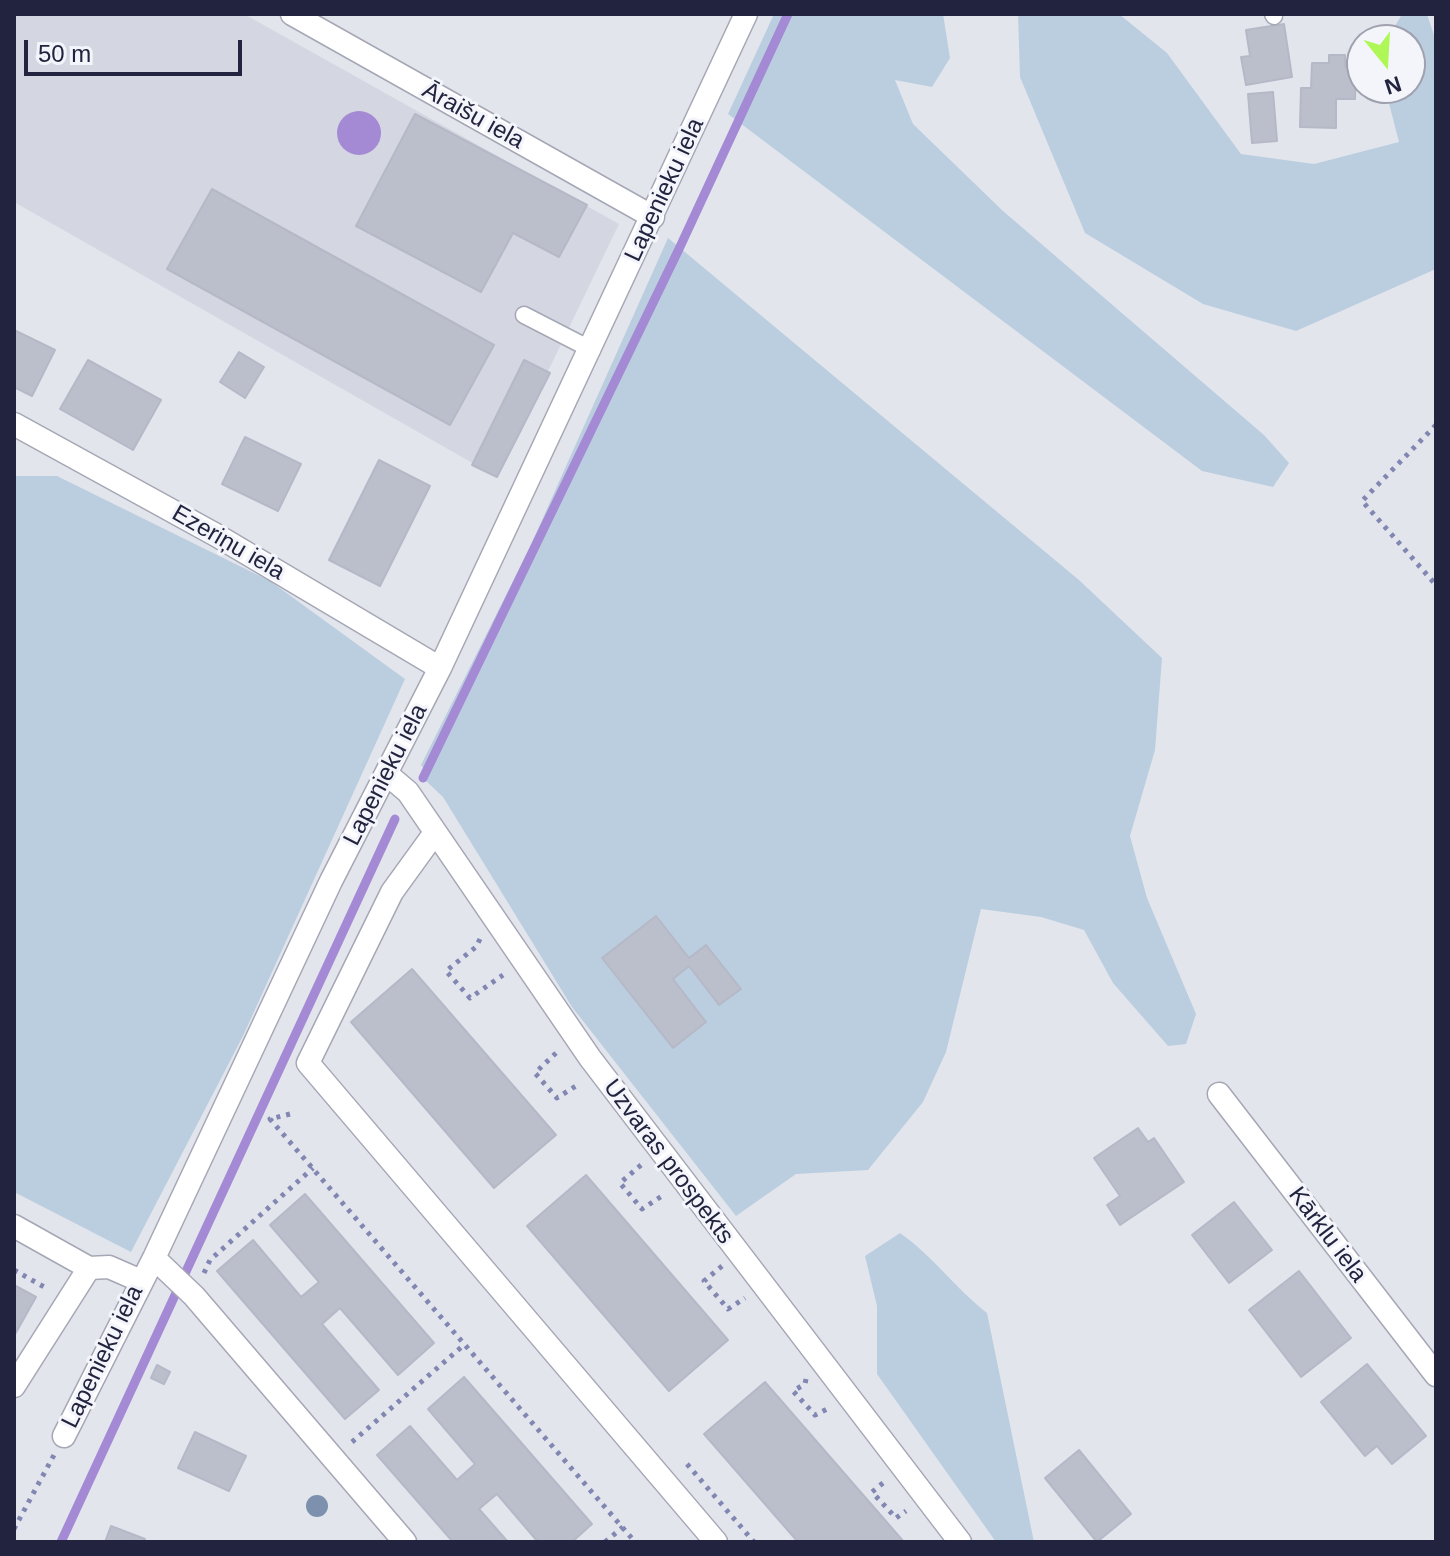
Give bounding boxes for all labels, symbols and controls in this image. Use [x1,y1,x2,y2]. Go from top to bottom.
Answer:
scale bar [28,24,246,74]
north arrow [1346,24,1426,104]
text: 50 m [38,40,91,67]
text: N [1382,71,1404,100]
street label: Āraišu iela [417,76,529,156]
street label: Lapenieku iela [619,114,711,266]
street label: Ezeriņu iela [166,499,290,587]
street label: Lapenieku iela [338,700,434,850]
street label: Uzvaras prospekts [597,1074,739,1250]
street label: Kārklu iela [1282,1182,1372,1288]
street label: Lapenieku iela [56,1281,150,1433]

